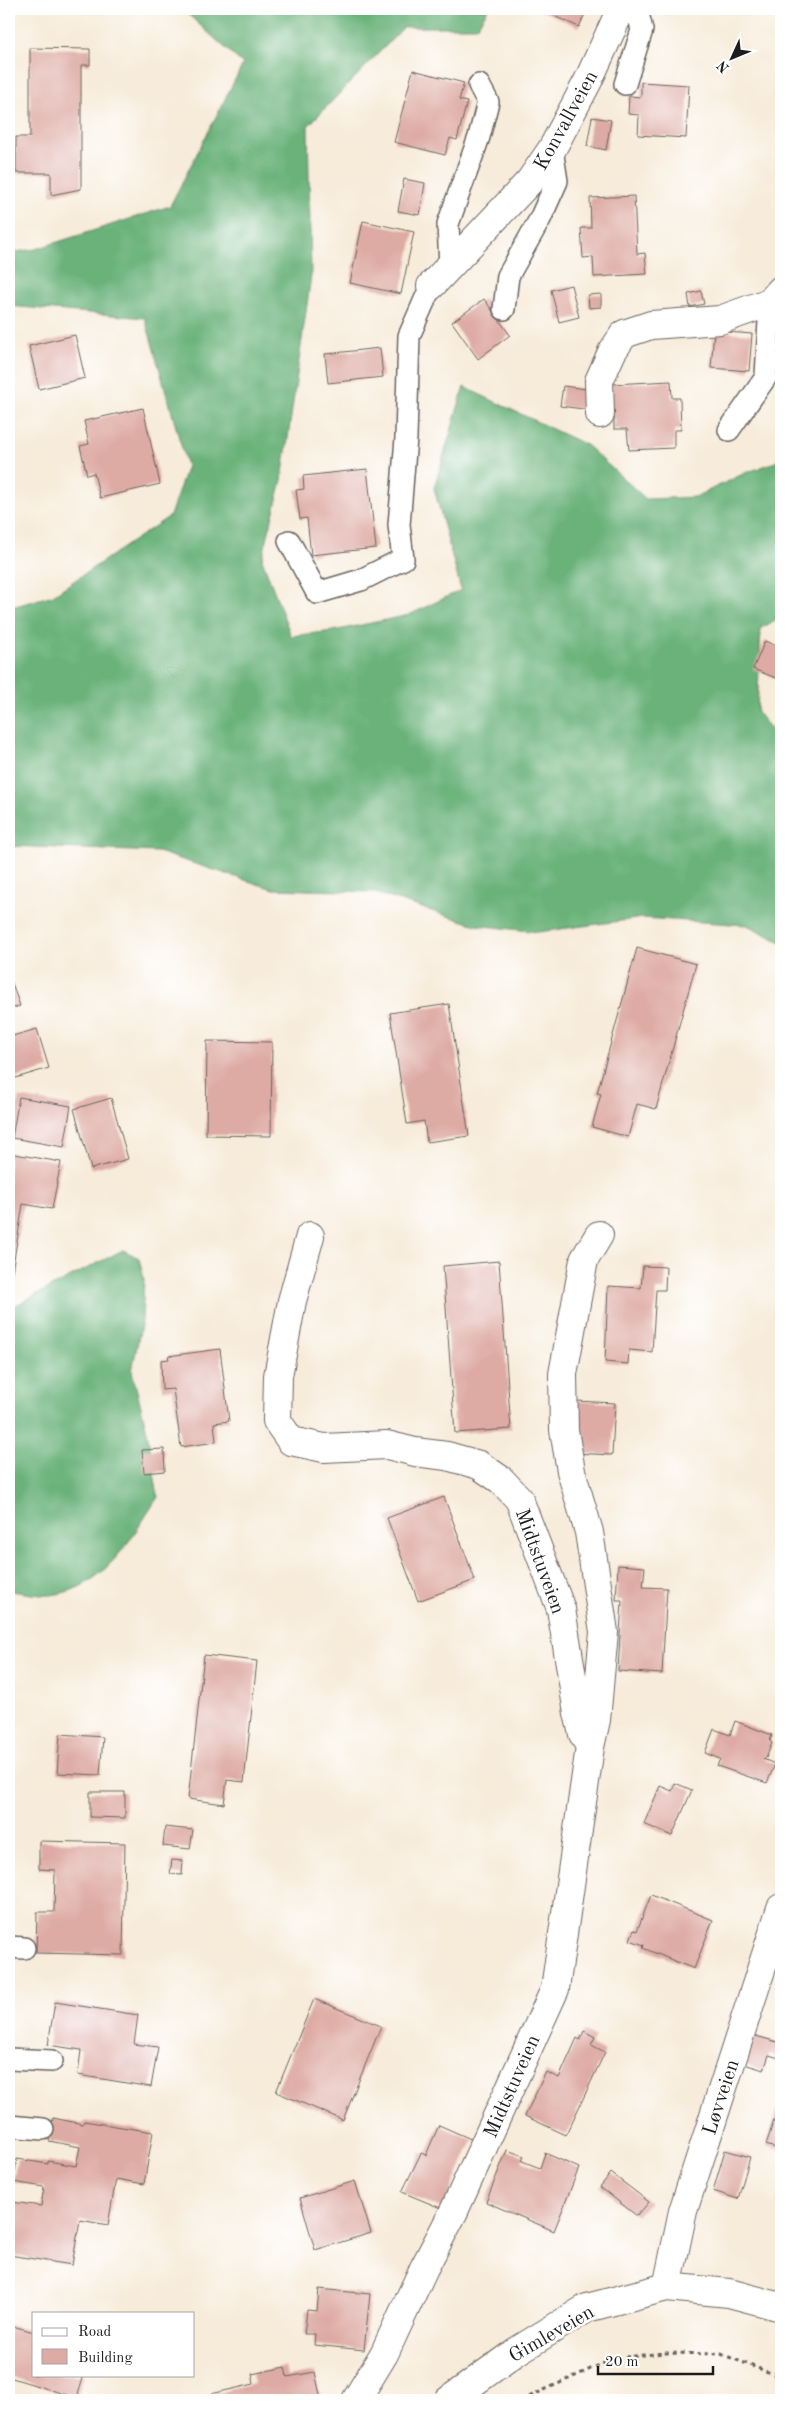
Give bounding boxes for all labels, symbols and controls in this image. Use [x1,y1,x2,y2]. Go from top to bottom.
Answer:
north arrow [708,32,758,82]
text: N [714,57,732,75]
street label: Konvallveien [531,68,602,174]
street label: Midtstuveien [511,1506,567,1617]
street label: Midtstuveien [481,2032,544,2141]
street label: Løvveien [700,2057,744,2138]
street label: Gimleveien [506,2302,598,2367]
legend [32,2312,195,2376]
text: Road [78,2325,112,2340]
scale bar [598,2344,712,2376]
text: Building [78,2351,133,2366]
text: 20 m [605,2355,639,2370]

